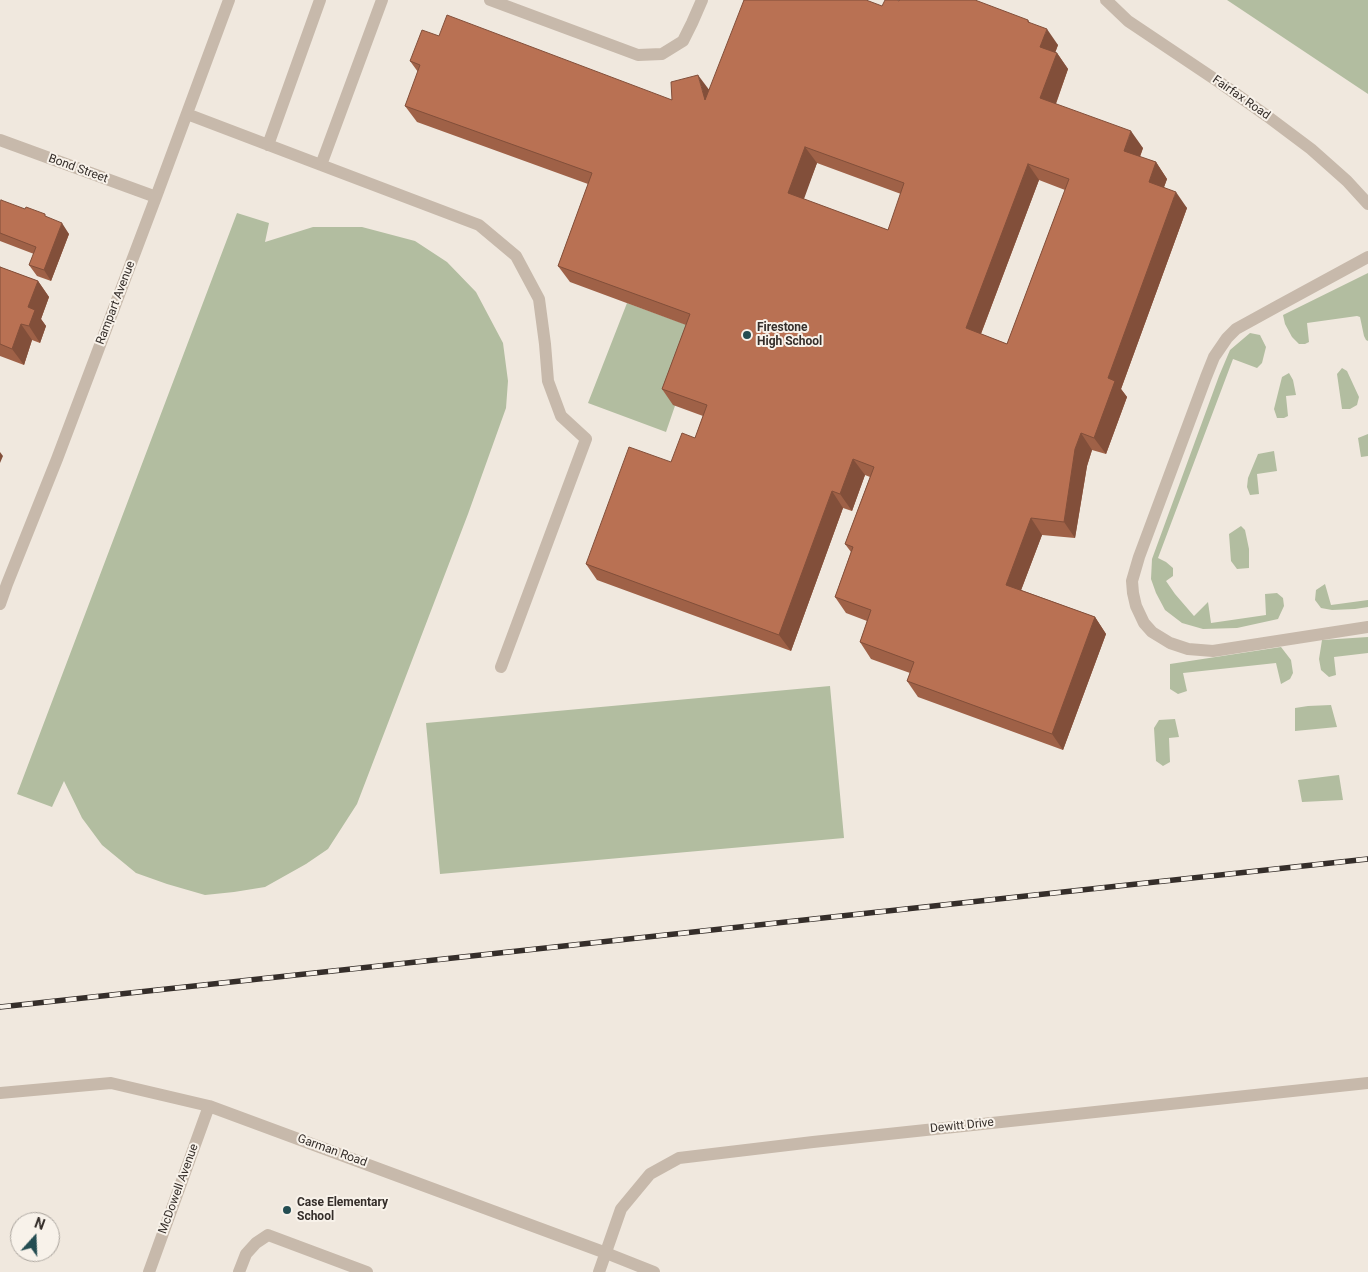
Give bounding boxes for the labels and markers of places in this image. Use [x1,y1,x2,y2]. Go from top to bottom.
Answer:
place label: Firestone High School [757,321,822,349]
marker: Firestone High School [741,329,753,341]
place label: Case Elementary School [297,1196,388,1224]
marker: Case Elementary School [281,1204,293,1216]

